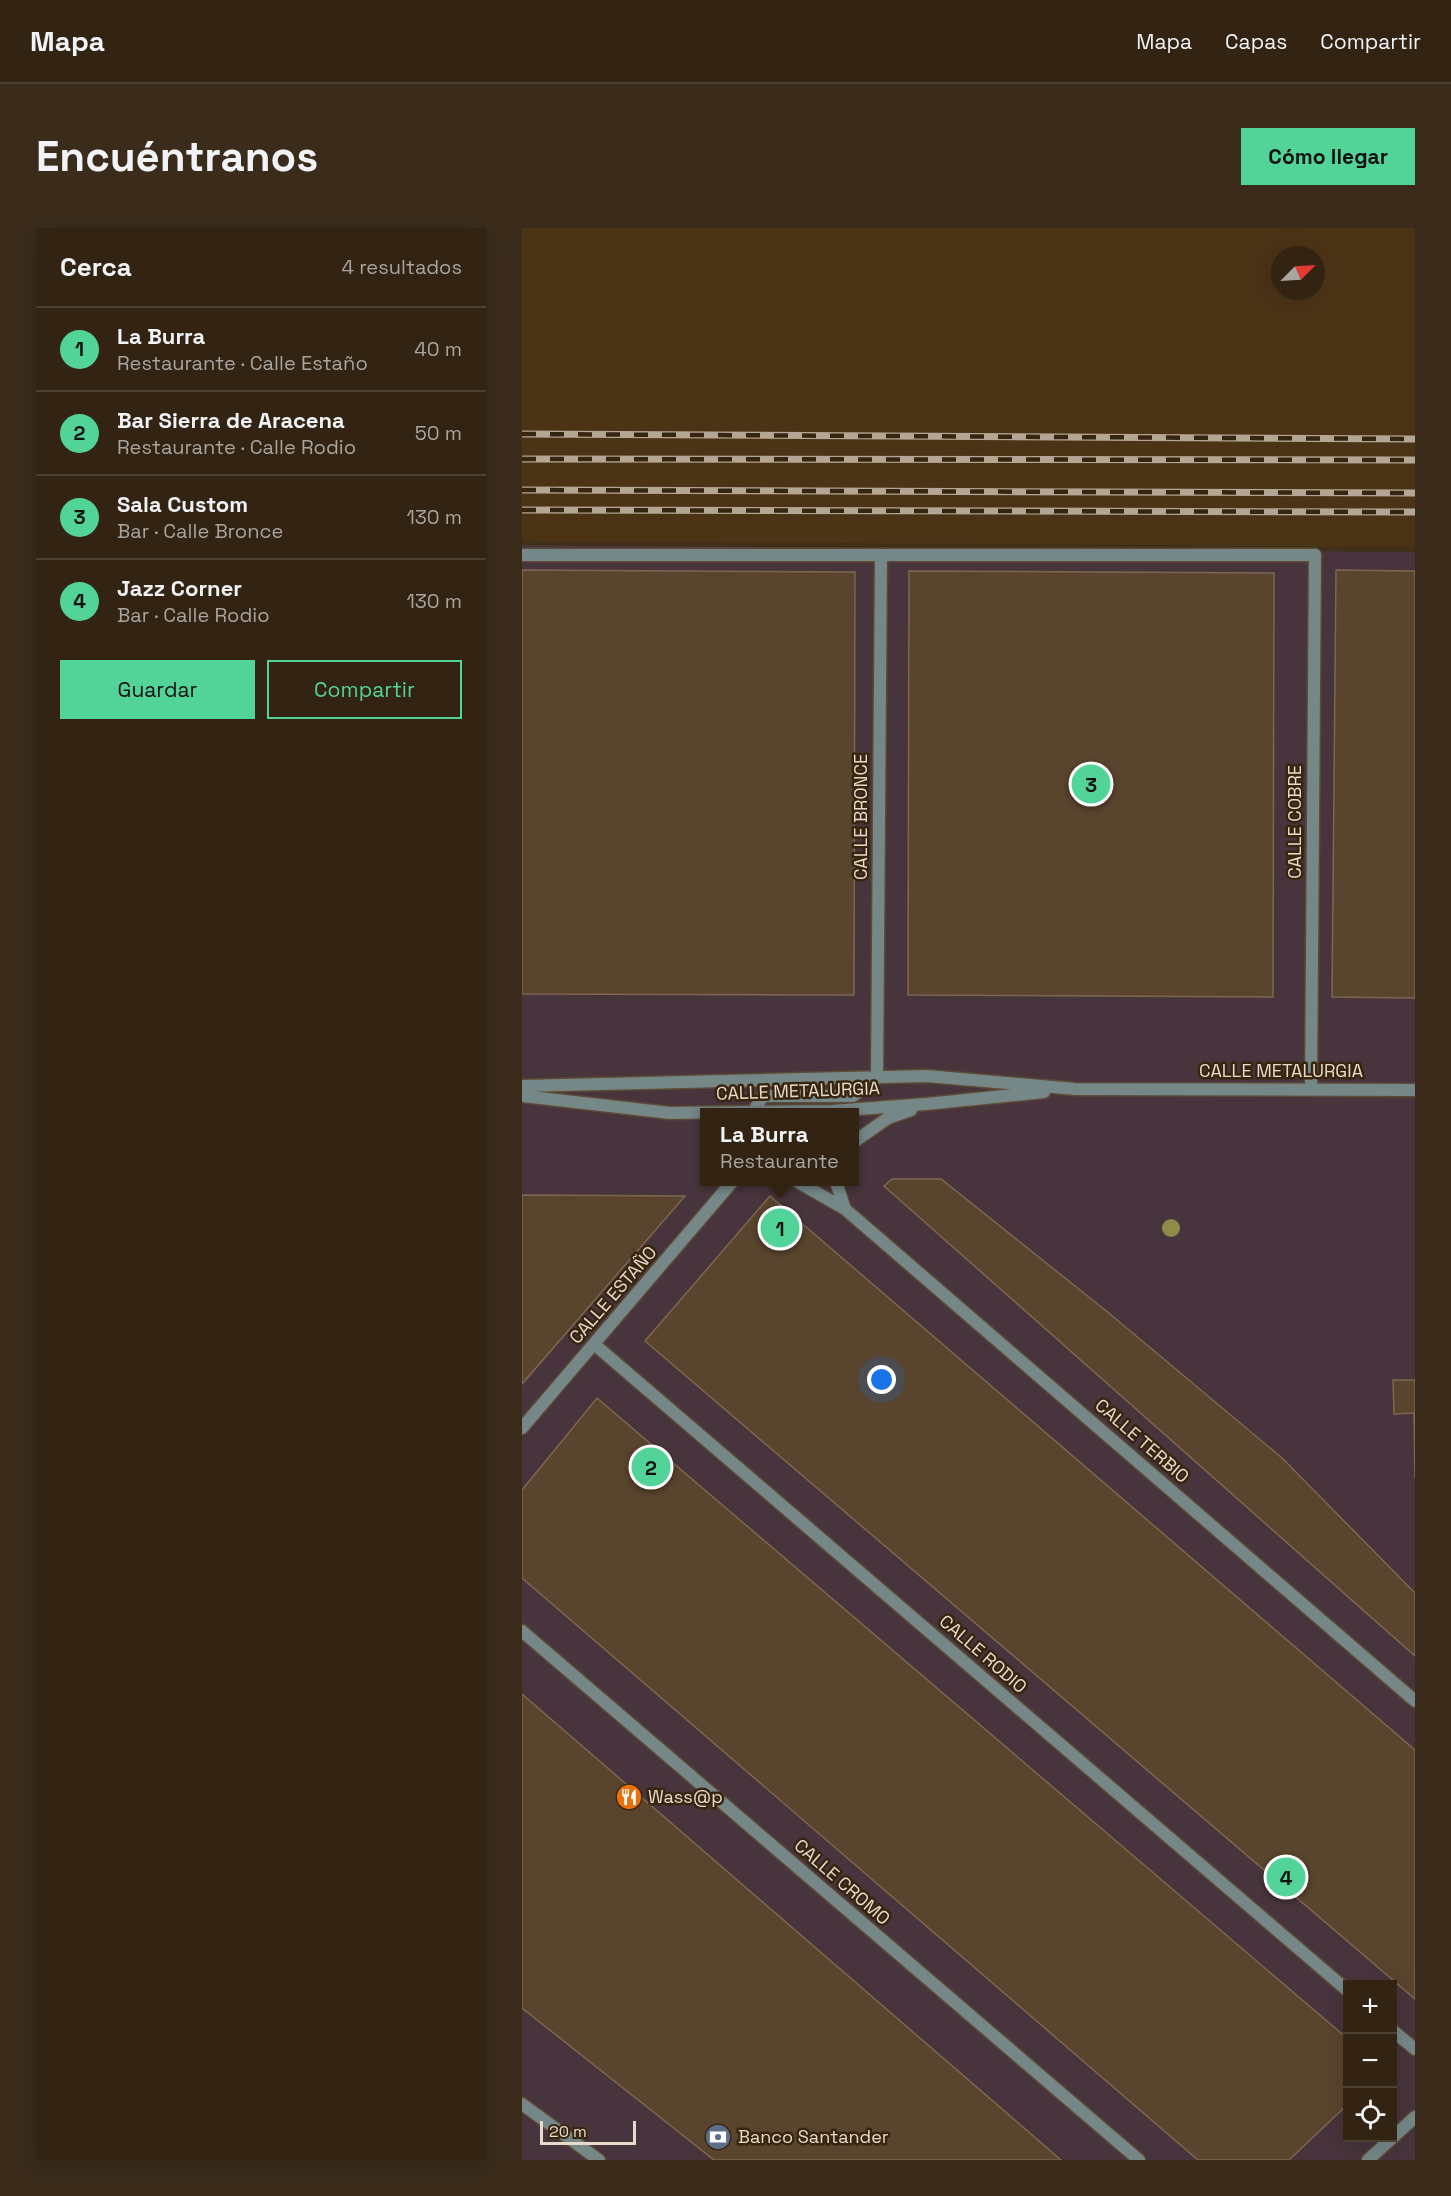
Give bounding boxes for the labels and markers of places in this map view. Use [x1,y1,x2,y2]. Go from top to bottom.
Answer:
pin: 3 [1072,762,1110,806]
pin: 1 [760,1206,800,1250]
pin: 2 [632,1444,670,1490]
restaurant icon: Wass@p [614,1782,644,1812]
place label: Wass@p [648,1785,723,1808]
pin: 4 [1266,1854,1305,1900]
bank icon: Banco Santander [703,2122,733,2152]
place label: Banco Santander [738,2125,889,2148]

